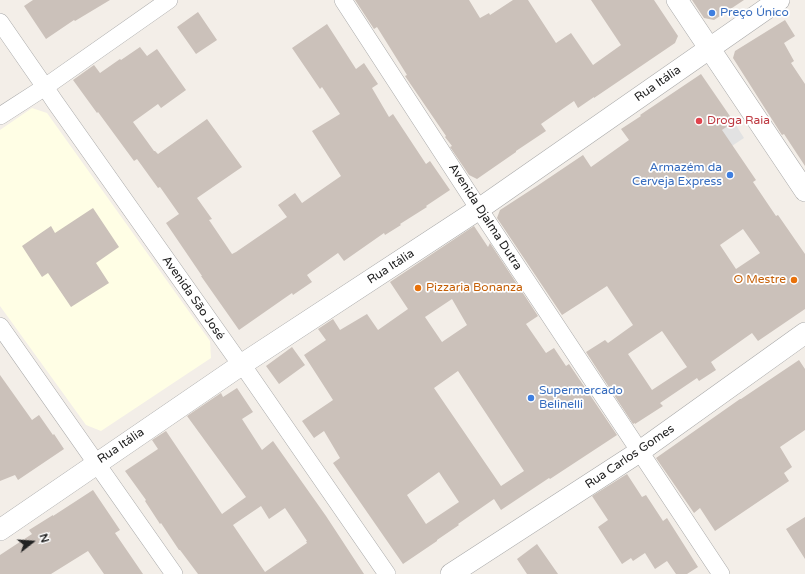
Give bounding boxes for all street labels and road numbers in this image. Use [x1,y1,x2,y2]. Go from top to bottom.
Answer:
street label: Rua Itália [632,63,684,105]
street label: Avenida Djalma Dutra [445,161,525,273]
street label: Rua Itália [365,247,417,287]
street label: Avenida São José [159,253,227,343]
street label: Rua Carlos Gomes [583,422,677,492]
street label: Rua Itália [95,425,147,467]

